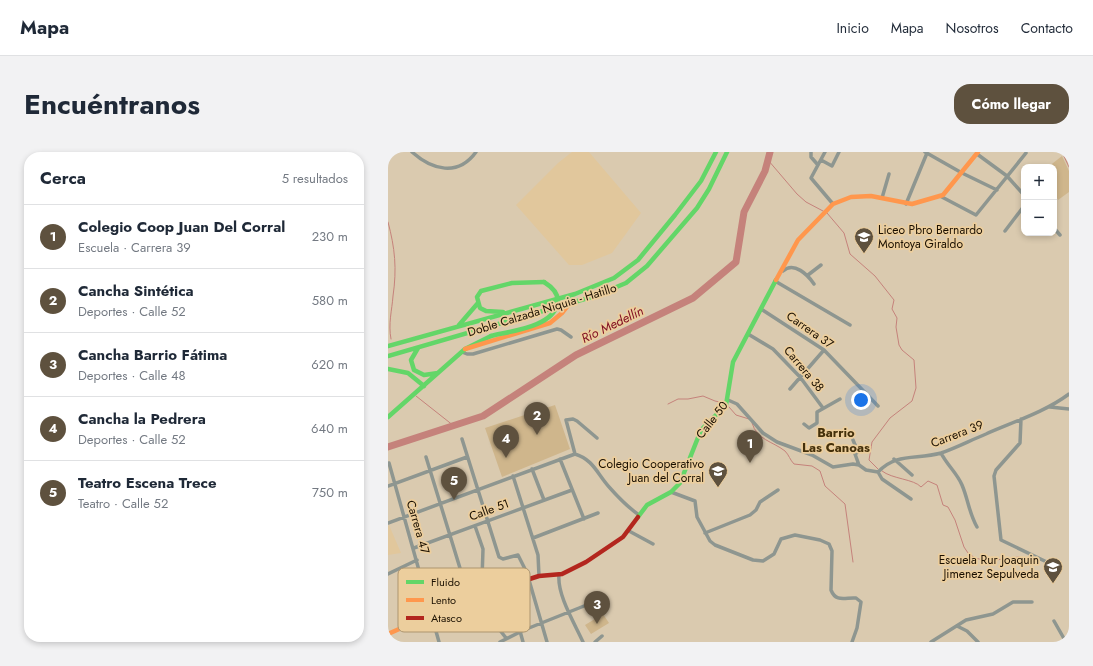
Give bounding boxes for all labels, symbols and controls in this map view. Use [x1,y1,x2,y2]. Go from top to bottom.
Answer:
text: Mapa [20,14,69,41]
text: Inicio [836,18,869,38]
text: Mapa [891,18,924,38]
text: Nosotros [946,18,999,38]
text: Contacto [1021,18,1073,38]
text: Encuéntranos [24,84,200,125]
button: Cómo llegar [954,84,1069,124]
map controls [1021,164,1057,236]
button: + [1021,164,1057,200]
text: Cerca [40,166,86,190]
text: 5 resultados [282,169,348,188]
button: − [1021,200,1057,236]
text: Colegio Coop Juan Del Corral [78,216,285,238]
place label: Liceo Pbro Bernardo Montoya Giraldo [878,221,983,253]
school or university icon: Liceo Pbro Bernardo Montoya Giraldo [853,226,875,254]
text: 1 [50,227,56,246]
text: 230 m [312,227,348,246]
text: Escuela · Carrera 39 [78,238,191,257]
street label: Doble Calzada Niquia - Hatillo [465,279,619,341]
text: Cancha Sintética [78,280,194,302]
text: 2 [49,291,57,310]
text: 580 m [312,291,348,310]
water label: Río Medellín [578,301,647,348]
text: Deportes · Calle 52 [78,302,186,321]
street label: Carrera 37 [783,307,838,353]
street label: Carrera 38 [779,342,829,396]
text: Cancha Barrio Fátima [78,344,227,366]
text: 3 [49,355,57,374]
text: 620 m [311,355,348,374]
text: Deportes · Calle 48 [78,366,186,385]
your location [851,390,871,410]
street label: Calle 50 [692,397,732,443]
pin: 2 [524,402,550,435]
text: Cancha la Pedrera [78,408,206,430]
street label: Carrera 39 [928,416,986,452]
text: 4 [48,419,58,438]
text: 640 m [311,419,348,438]
district label: Barrio Las Canoas [802,423,870,457]
pin: 4 [493,425,519,458]
text: Deportes · Calle 52 [78,430,186,449]
pin: 1 [737,430,763,463]
place label: Colegio Cooperativo Juan del Corral [598,455,704,487]
school or university icon: Colegio Cooperativo Juan del Corral [707,460,729,488]
pin: 5 [441,467,467,500]
text: Teatro Escena Trece [78,472,217,494]
text: 5 [49,483,57,502]
text: 750 m [312,483,348,502]
text: Teatro · Calle 52 [78,494,168,513]
street label: Calle 51 [466,494,512,526]
street label: Carrera 47 [402,498,434,557]
place label: Escuela Rur Joaquin Jimenez Sepulveda [939,551,1039,583]
school or university icon: Escuela Rur Joaquin Jimenez Sepulveda [1042,556,1064,584]
legend [398,568,530,632]
text: Fluido [431,574,460,590]
pin: 3 [584,591,610,624]
text: Lento [431,592,456,608]
text: Atasco [431,610,462,626]

